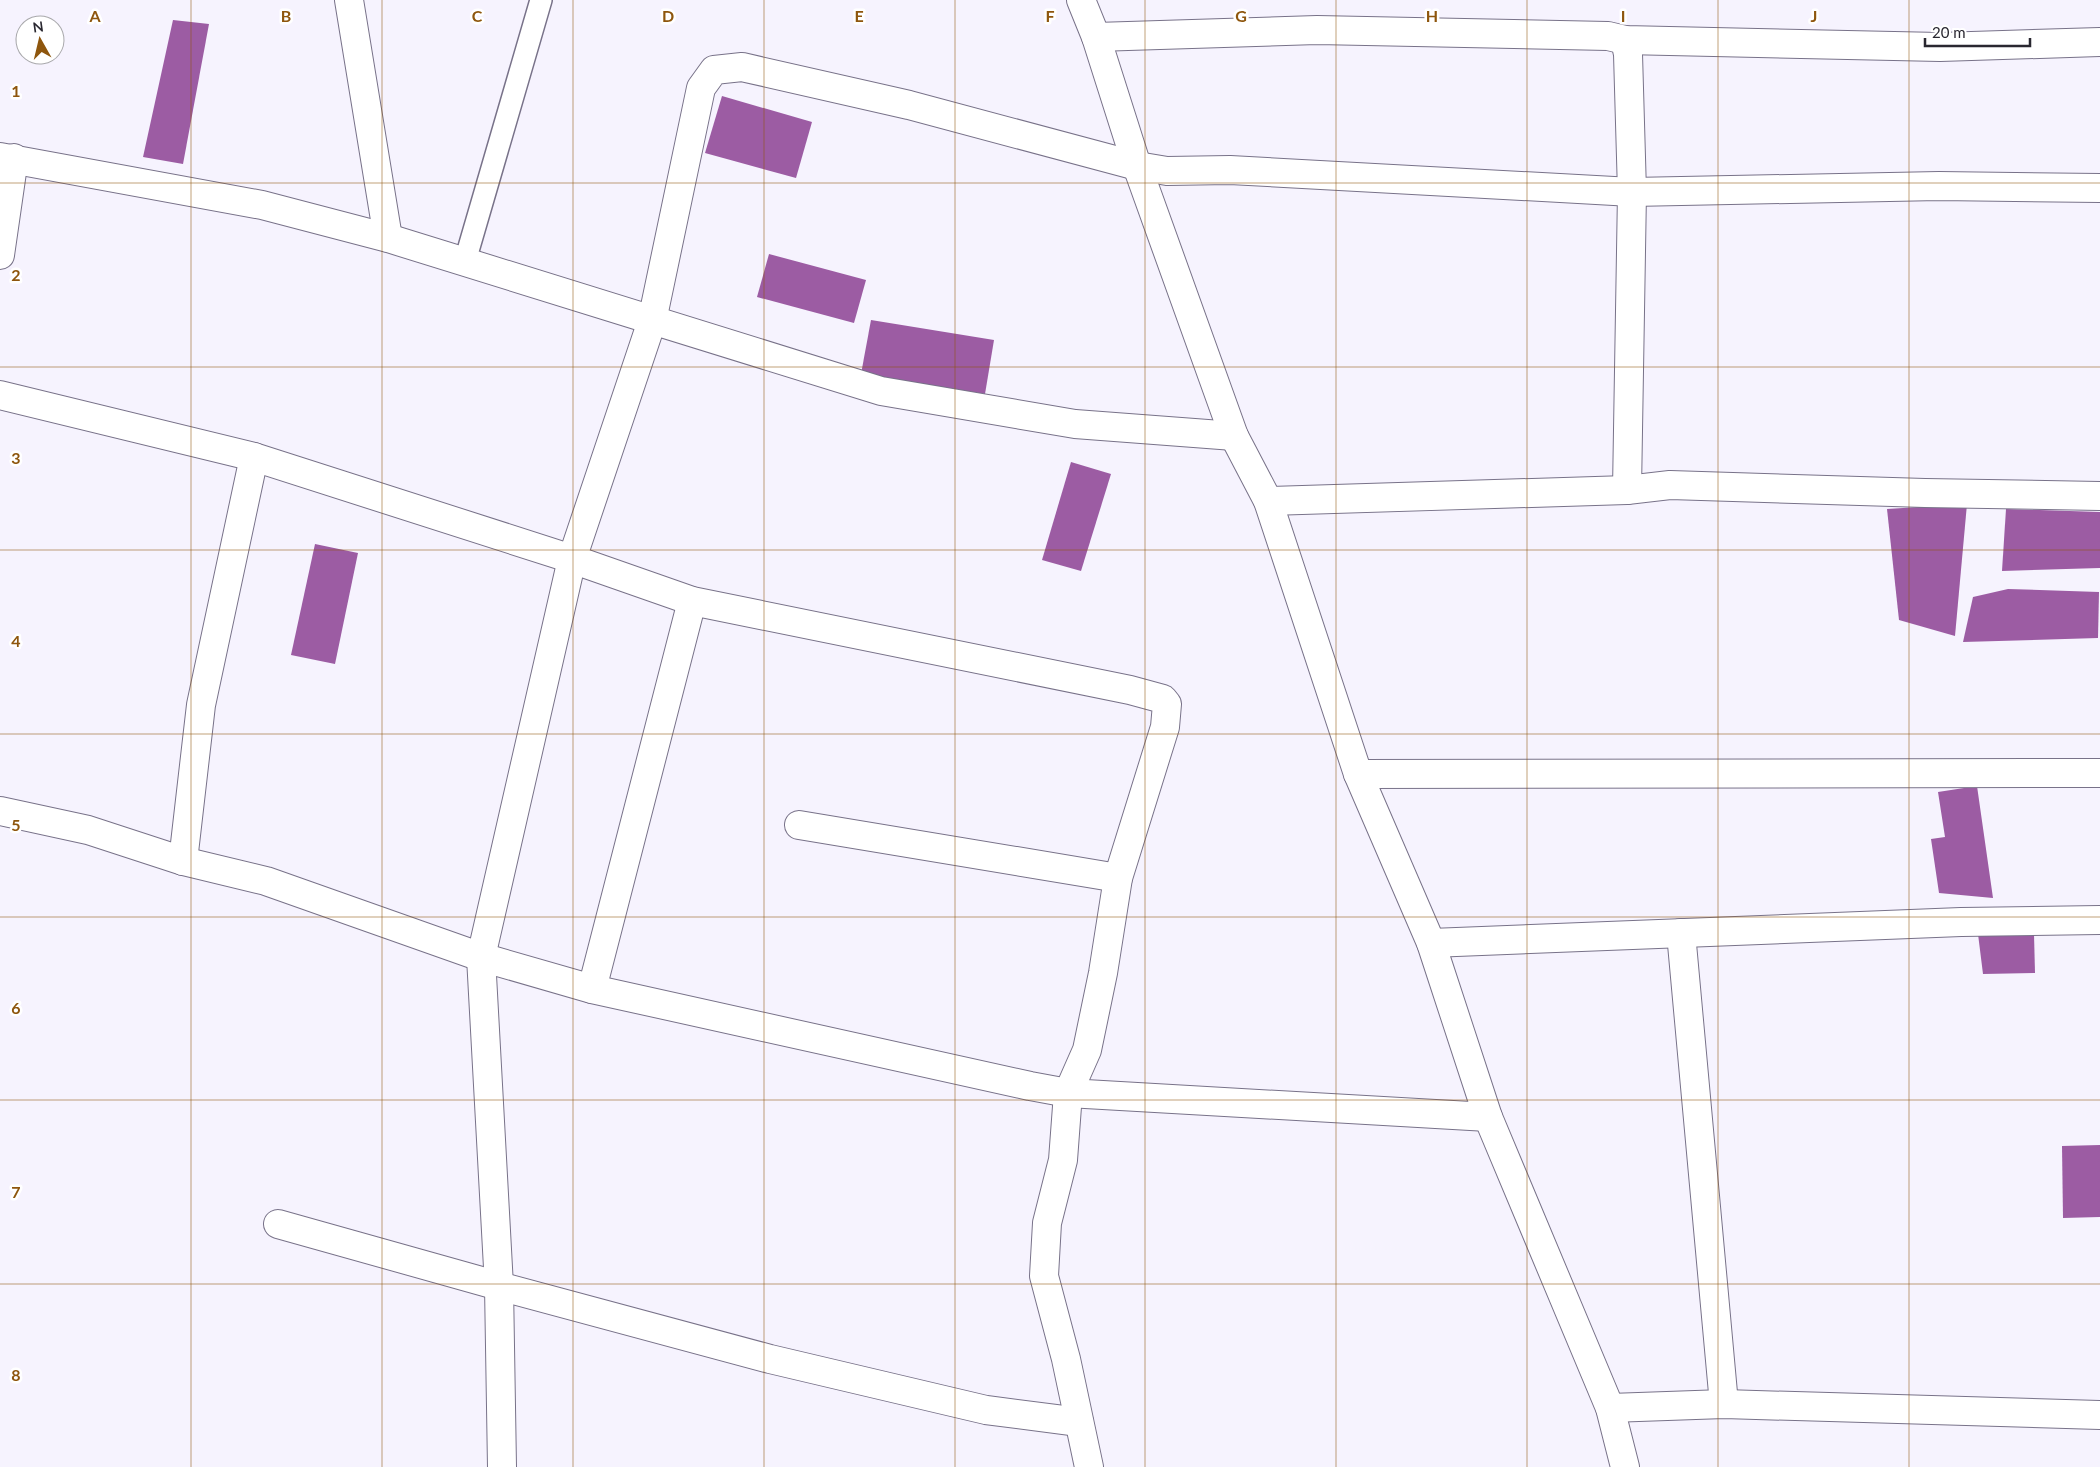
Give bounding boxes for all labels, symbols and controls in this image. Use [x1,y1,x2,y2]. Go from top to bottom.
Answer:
text: A [88,6,101,25]
text: B [281,6,291,25]
text: C [472,6,483,25]
text: D [662,6,674,25]
text: E [854,6,864,25]
text: F [1045,6,1055,25]
text: G [1235,6,1247,25]
text: H [1426,6,1438,25]
text: I [1621,6,1625,25]
text: J [1811,6,1817,25]
north arrow [15,15,65,65]
scale bar [1925,15,2030,47]
text: N [32,17,45,36]
text: 20 m [1932,23,1966,41]
text: 1 [11,81,21,100]
text: 2 [11,265,21,284]
text: 3 [11,448,21,467]
text: 4 [11,631,21,650]
text: 5 [11,815,21,834]
text: 6 [11,998,21,1017]
text: 7 [11,1182,21,1201]
text: 8 [11,1365,21,1384]

